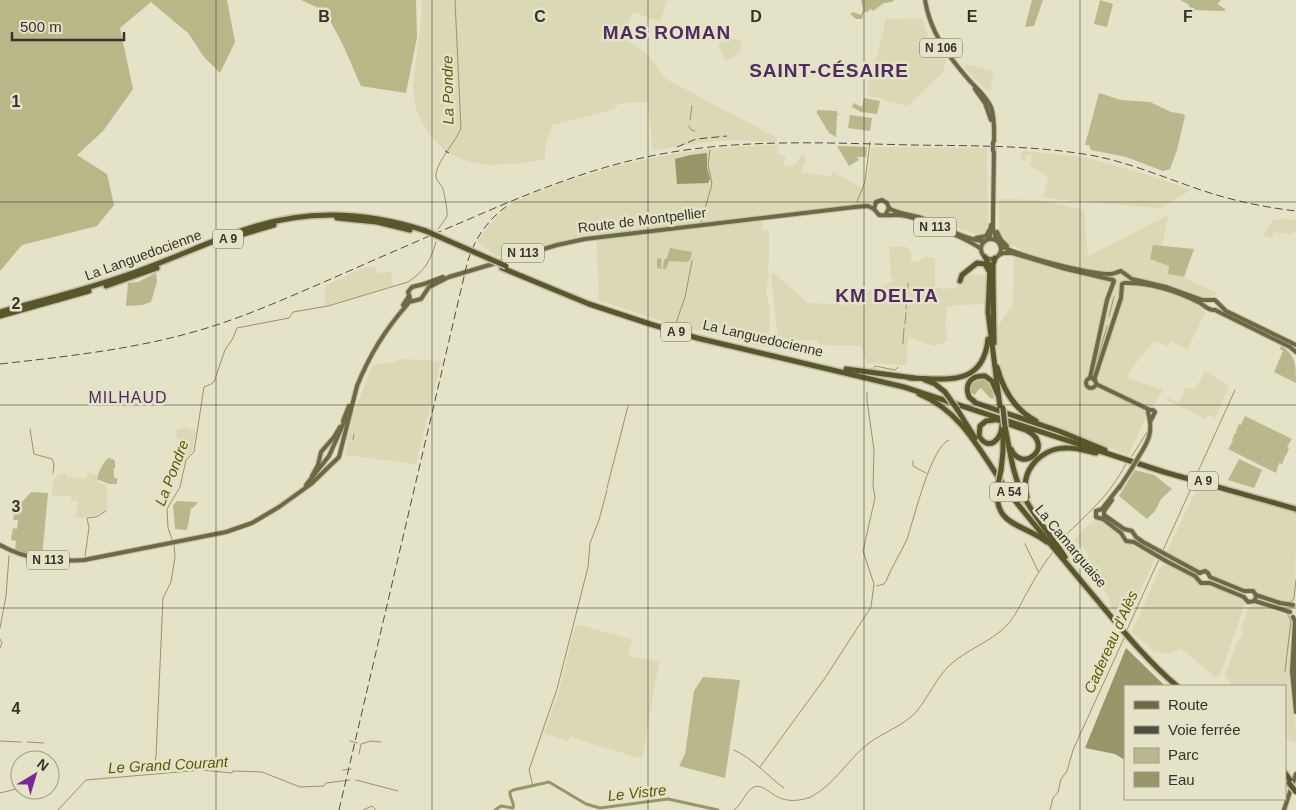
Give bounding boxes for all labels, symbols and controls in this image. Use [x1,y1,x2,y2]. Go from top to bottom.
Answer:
text: B [318,8,330,25]
text: C [534,8,546,25]
text: D [750,8,762,25]
text: E [967,8,978,25]
text: F [1183,8,1193,25]
scale bar [12,10,125,42]
text: 500 m [20,18,62,35]
district label: MAS ROMAN [603,22,731,43]
road number: N 106 [920,38,962,58]
water label: La Pondre [438,55,457,125]
district label: SAINT-CÉSAIRE [749,60,909,81]
text: 1 [12,93,21,110]
street label: Route de Montpellier [577,204,707,236]
road number: N 113 [914,218,956,236]
street label: La Languedocienne [82,226,204,284]
road number: A 9 [213,230,243,248]
road number: N 113 [502,244,544,262]
district label: KM DELTA [835,285,939,306]
text: 2 [12,295,21,312]
street label: La Languedocienne [701,316,825,360]
road number: A 9 [661,322,691,342]
district label: MILHAUD [88,389,168,406]
water label: La Pondre [151,437,192,508]
road number: A 9 [1188,472,1218,491]
road number: A 54 [990,482,1028,502]
text: 3 [12,498,21,515]
street label: La Camarguaise [1032,502,1110,591]
road number: N 113 [27,550,69,570]
water label: Cadereau d'Alès [1080,587,1141,696]
legend [1124,685,1286,800]
text: Route [1168,696,1208,713]
text: 4 [12,700,21,717]
text: Voie ferrée [1168,721,1241,738]
text: Parc [1168,746,1199,763]
north arrow [10,750,60,800]
water label: Le Grand Courant [108,753,229,776]
text: N [34,755,52,774]
text: Eau [1168,771,1195,788]
water label: Le Vistre [607,781,667,804]

